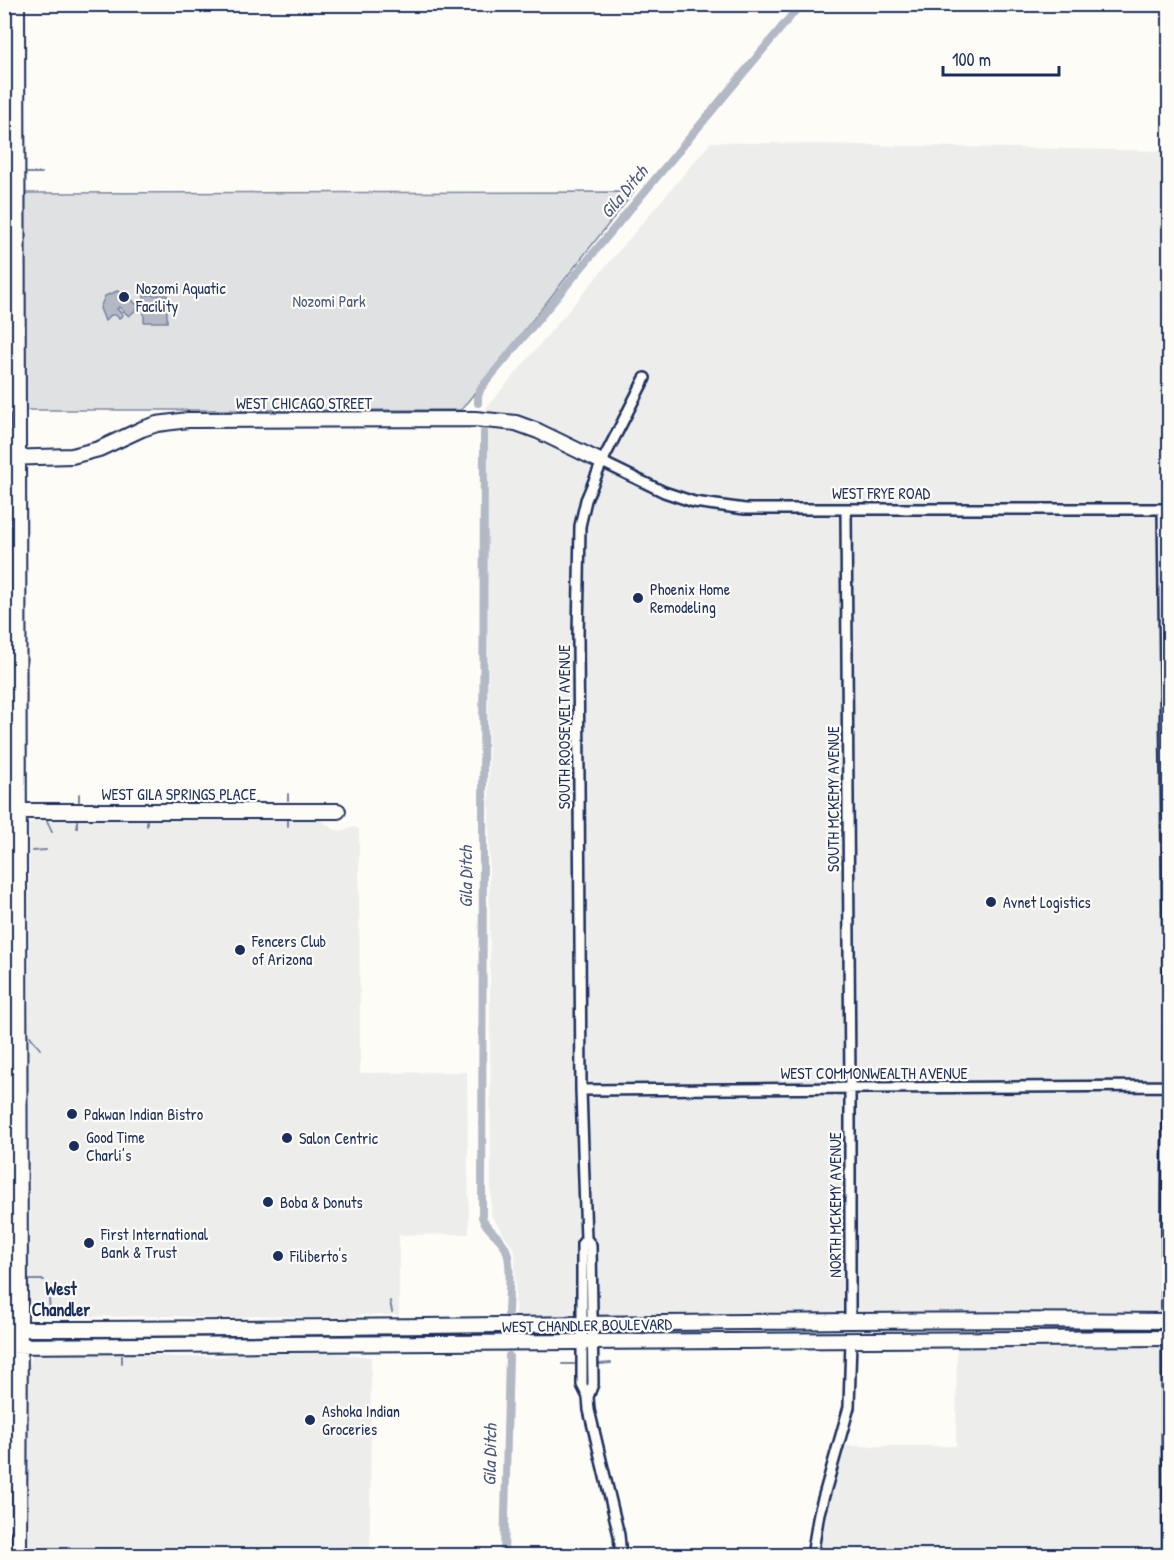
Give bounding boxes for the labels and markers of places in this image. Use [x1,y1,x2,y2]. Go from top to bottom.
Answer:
place label: Nozomi Aquatic Facility [135,277,226,317]
marker: Nozomi Aquatic Facility [117,290,131,304]
place label: Phoenix Home Remodeling [650,578,731,618]
marker: Phoenix Home Remodeling [631,591,645,605]
place label: Avnet Logistics [1003,891,1091,913]
marker: Avnet Logistics [984,895,998,909]
place label: Fencers Club of Arizona [251,930,326,970]
marker: Fencers Club of Arizona [233,943,247,957]
place label: Pakwan Indian Bistro [84,1103,204,1125]
marker: Pakwan Indian Bistro [65,1107,79,1121]
place label: Good Time Charli’s [86,1126,145,1166]
place label: Salon Centric [299,1127,379,1149]
marker: Salon Centric [280,1131,294,1145]
marker: Good Time Charli’s [67,1139,81,1153]
place label: Boba & Donuts [280,1191,363,1213]
marker: Boba & Donuts [261,1195,275,1209]
place label: First International Bank & Trust [100,1223,209,1263]
marker: First International Bank & Trust [82,1236,96,1250]
place label: Filiberto's [289,1245,347,1267]
marker: Filiberto's [271,1249,285,1263]
place label: Ashoka Indian Groceries [322,1400,400,1440]
marker: Ashoka Indian Groceries [303,1413,317,1427]

